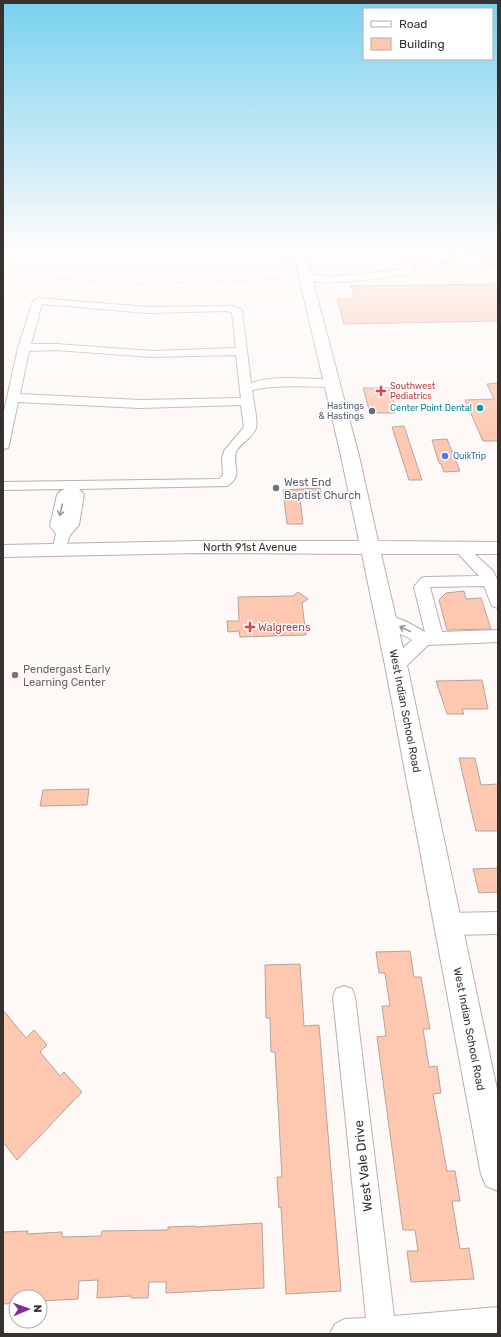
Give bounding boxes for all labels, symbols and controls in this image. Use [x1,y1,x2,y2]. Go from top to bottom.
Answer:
legend [363,8,493,60]
text: Road [399,17,427,31]
text: Building [399,37,445,51]
place label: Southwest Pediatrics [390,381,436,401]
marker: Southwest Pediatrics [375,385,387,397]
place label: Hastings & Hastings [318,401,364,421]
place label: Center Point Dental [390,403,472,413]
marker: Center Point Dental [475,403,485,413]
marker: Hastings & Hastings [367,406,377,416]
marker: QuikTrip [440,451,450,461]
place label: QuikTrip [453,451,486,461]
place label: West End Baptist Church [284,476,361,502]
marker: West End Baptist Church [271,483,281,493]
one-way arrow [56,503,64,516]
street label: North 91st Avenue [203,541,297,554]
place label: Walgreens [258,621,311,634]
marker: Walgreens [245,622,255,632]
one-way arrow [400,625,412,632]
street label: West Indian School Road [387,648,423,774]
place label: Pendergast Early Learning Center [23,663,110,689]
marker: Pendergast Early Learning Center [10,670,20,680]
street label: West Indian School Road [451,966,487,1092]
street label: West Vale Drive [351,1120,375,1212]
north arrow [8,1289,48,1329]
text: N [31,1304,44,1313]

